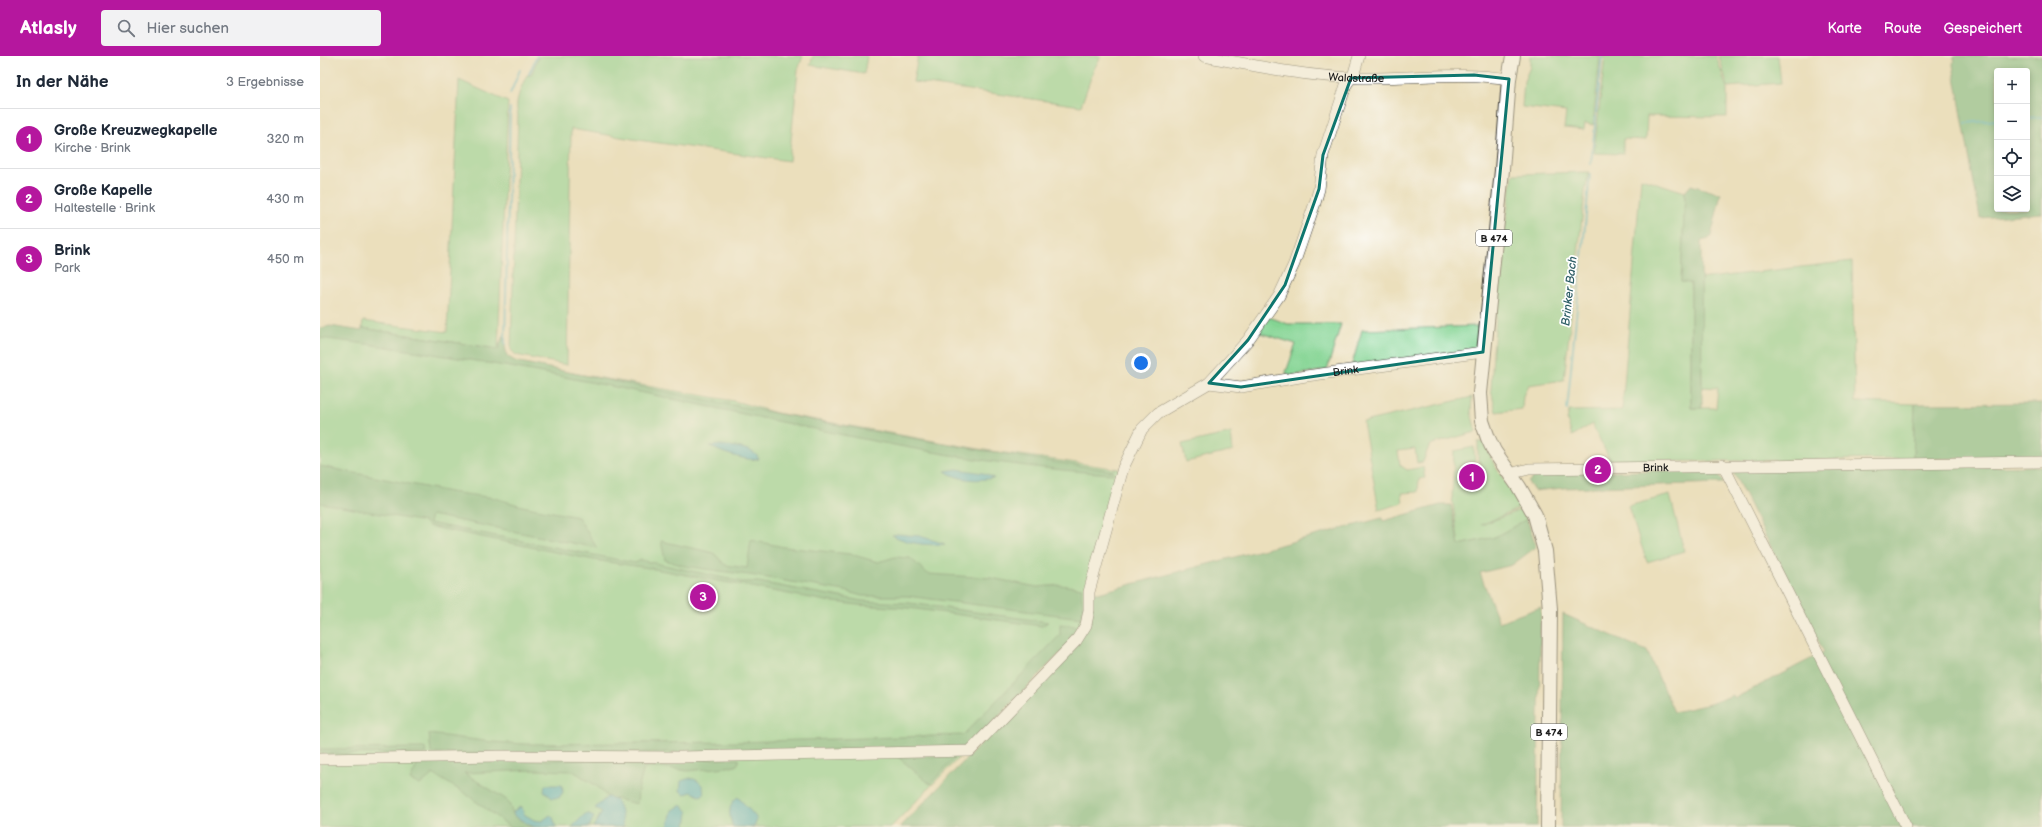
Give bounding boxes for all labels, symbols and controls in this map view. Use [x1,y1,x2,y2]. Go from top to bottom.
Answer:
search box [101,10,381,46]
text: Atlasly [20,17,77,40]
icon: search [115,17,137,39]
text: Hier suchen [147,19,229,38]
text: Karte [1828,20,1862,37]
text: Route [1884,20,1922,37]
text: Gespeichert [1944,20,2022,37]
map controls [1994,68,2030,212]
button: + [1994,68,2030,104]
street label: Waldstraße [1328,70,1385,85]
text: In der Nähe [16,72,109,92]
text: 3 Ergebnisse [226,74,304,90]
button: − [1994,104,2030,140]
text: Große Kreuzwegkapelle [54,121,217,140]
text: 1 [26,131,32,147]
text: 320 m [266,131,304,147]
text: Kirche · Brink [54,140,131,156]
button: locate [1994,140,2030,176]
button: layers [1994,176,2030,212]
text: Große Kapelle [54,181,152,200]
text: 2 [25,191,33,207]
text: 430 m [266,191,304,207]
text: Haltestelle · Brink [54,200,155,216]
road number: B 474 [1476,230,1512,246]
text: Brink [54,241,90,260]
text: 3 [25,251,33,267]
text: 450 m [267,251,304,267]
water label: Brinker Bach [1558,255,1581,327]
text: Park [54,260,80,276]
your location [1131,353,1151,373]
street label: Brink [1332,363,1360,379]
pin: 2 [1585,455,1611,485]
street label: Brink [1643,461,1669,474]
pin: 1 [1459,462,1485,492]
pin: 3 [690,582,716,612]
road number: B 474 [1531,724,1567,740]

